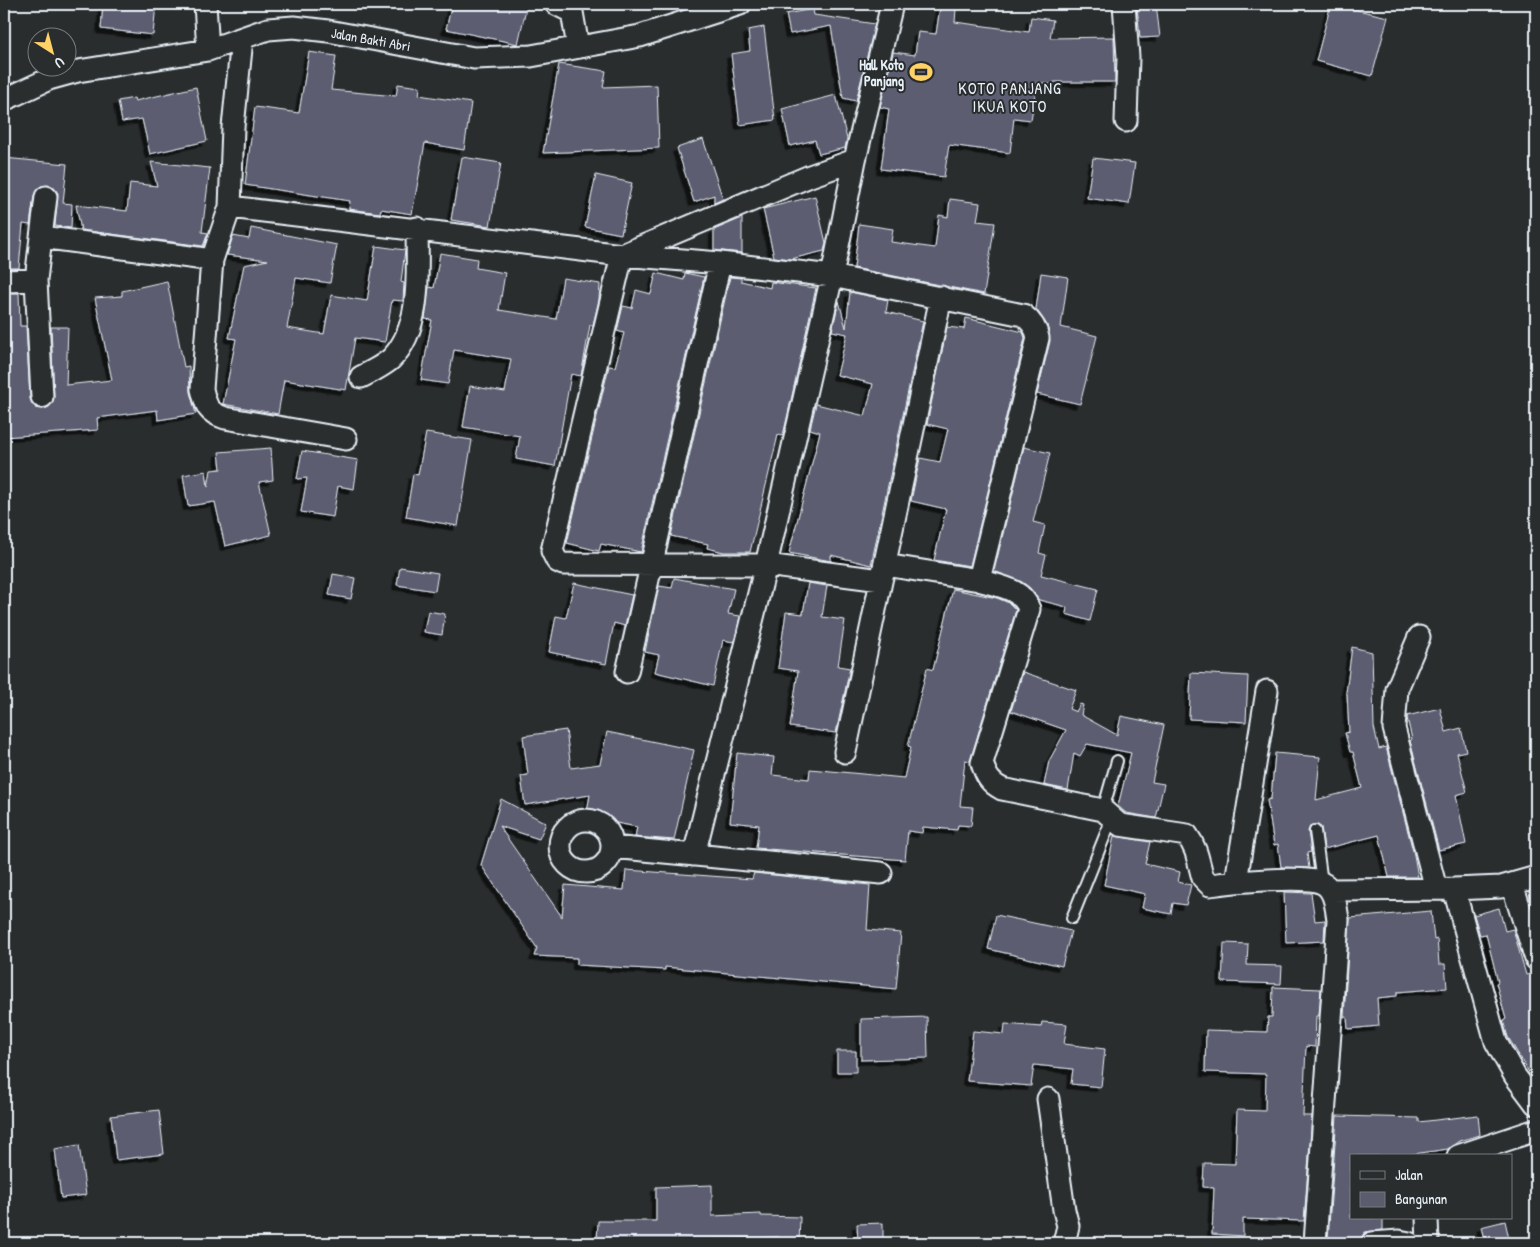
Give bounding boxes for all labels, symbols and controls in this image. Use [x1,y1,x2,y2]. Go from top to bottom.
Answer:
street label: Jalan Bakti Abri [330,23,412,55]
north arrow [28,28,78,78]
text: U [51,53,69,73]
place label: Hall Koto Panjang [859,55,904,92]
sports icon: Hall Koto Panjang [908,59,934,85]
district label: KOTO PANJANG IKUA KOTO [958,77,1062,117]
legend [1350,1154,1512,1220]
text: Jalan [1395,1164,1423,1185]
text: Bangunan [1395,1188,1448,1209]

